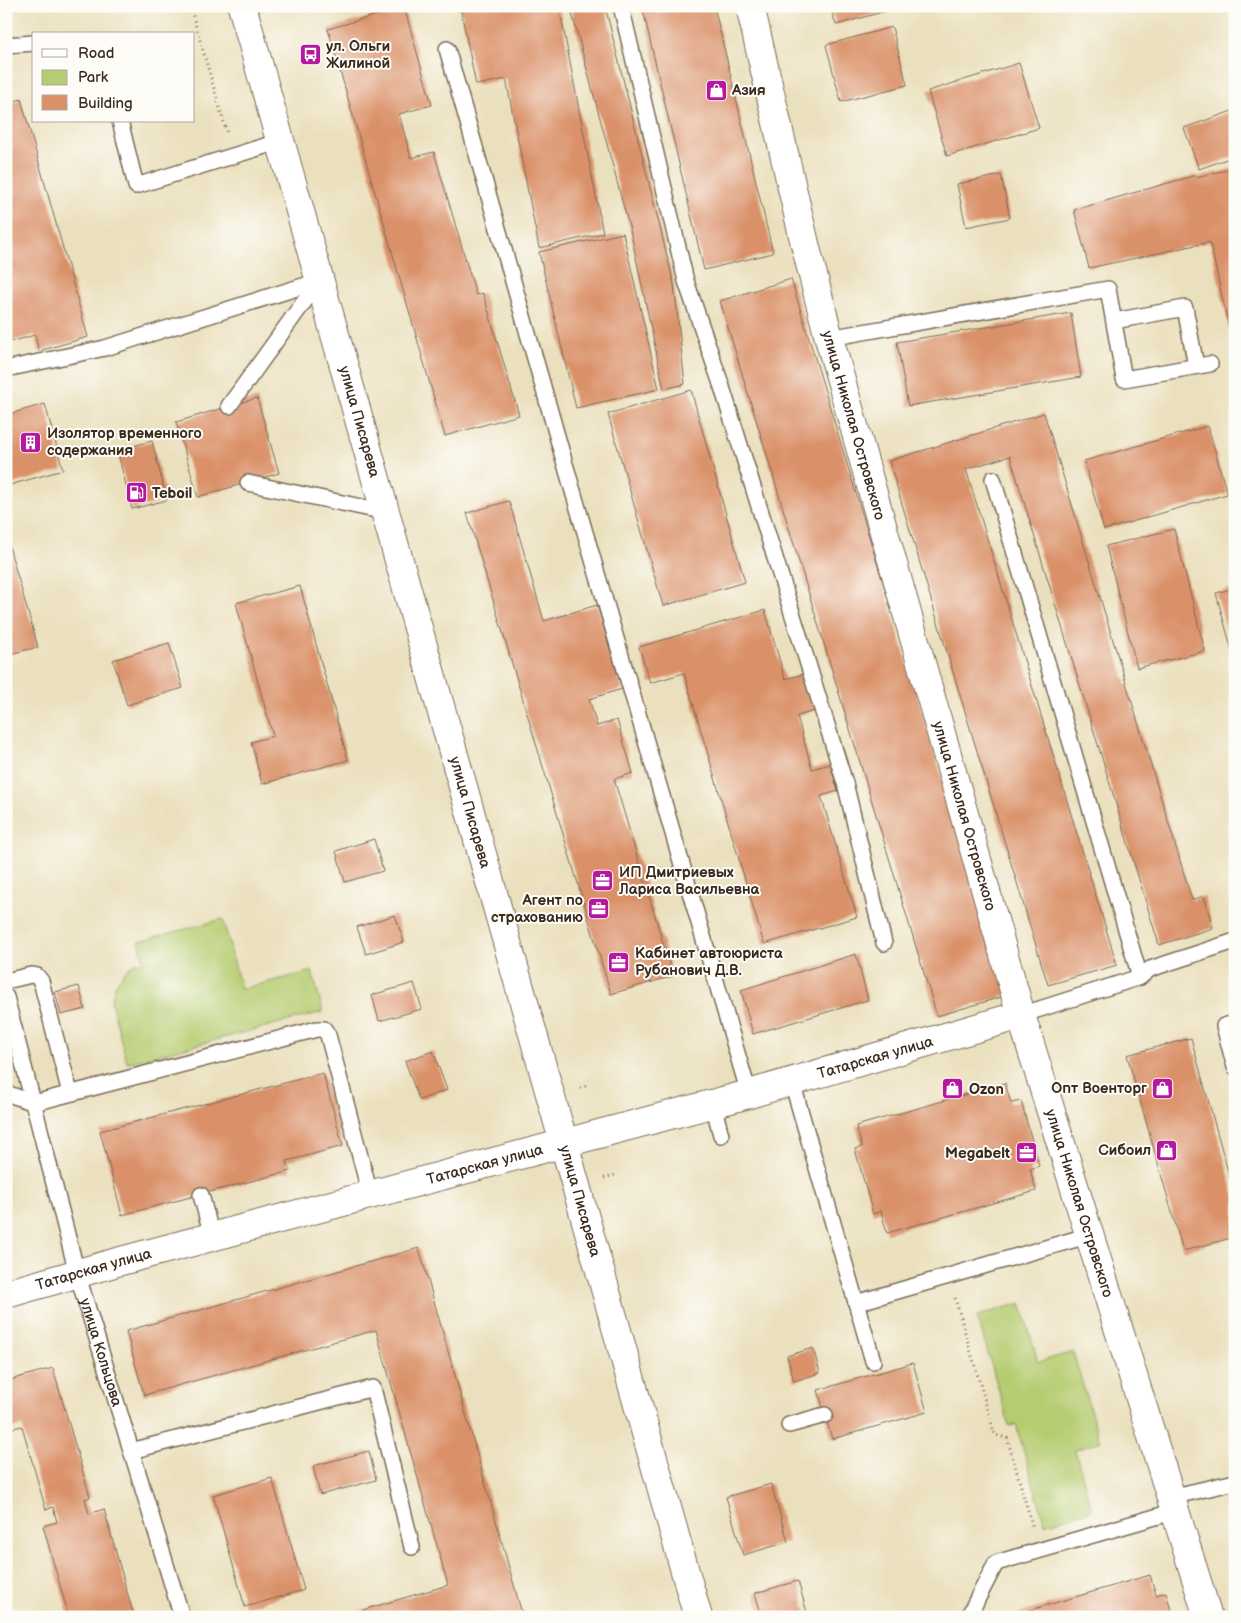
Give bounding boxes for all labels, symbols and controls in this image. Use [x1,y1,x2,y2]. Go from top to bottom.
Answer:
legend [32,32,195,122]
place label: ул. Ольги Жилиной [326,37,390,73]
bus stop icon: ул. Ольги Жилиной [298,43,322,67]
text: Road [78,44,114,63]
text: Park [78,68,109,87]
shop icon: Азия [704,78,728,102]
place label: Азия [731,81,766,100]
text: Building [78,94,133,113]
street label: улица Николая Островского [818,329,889,522]
street label: улица Писарева [334,364,384,480]
place label: Изолятор временного содержания [47,424,202,460]
building icon: Изолятор временного содержания [19,430,43,454]
fuel station icon: Teboil [124,481,148,505]
place label: Teboil [152,484,192,503]
street label: улица Николая Островского [928,719,1000,913]
street label: улица Писарева [445,755,495,871]
place label: ИП Дмитриевых Лариса Васильевна [618,863,760,899]
office icon: ИП Дмитриевых Лариса Васильевна [591,869,615,893]
place label: Агент по страхованию [491,891,583,927]
office icon: Агент по страхованию [587,897,611,921]
place label: Кабинет автоюриста Рубанович Д.В. [635,944,783,980]
office icon: Кабинет автоюриста Рубанович Д.В. [607,950,631,974]
street label: Татарская улица [815,1032,936,1084]
shop icon: Опт Военторг [1151,1076,1175,1100]
shop icon: Ozon [941,1077,965,1101]
place label: Опт Военторг [1051,1079,1147,1098]
place label: Ozon [969,1080,1004,1099]
street label: улица Николая Островского [1041,1107,1117,1300]
shop icon: Сибоил [1155,1138,1179,1162]
street label: Татарская улица [425,1140,545,1189]
office icon: Megabelt [1014,1141,1038,1165]
place label: Сибоил [1098,1141,1151,1160]
street label: улица Писарева [555,1143,605,1259]
place label: Megabelt [945,1144,1010,1163]
street label: Татарская улица [34,1244,154,1295]
street label: улица Кольцова [75,1296,126,1409]

